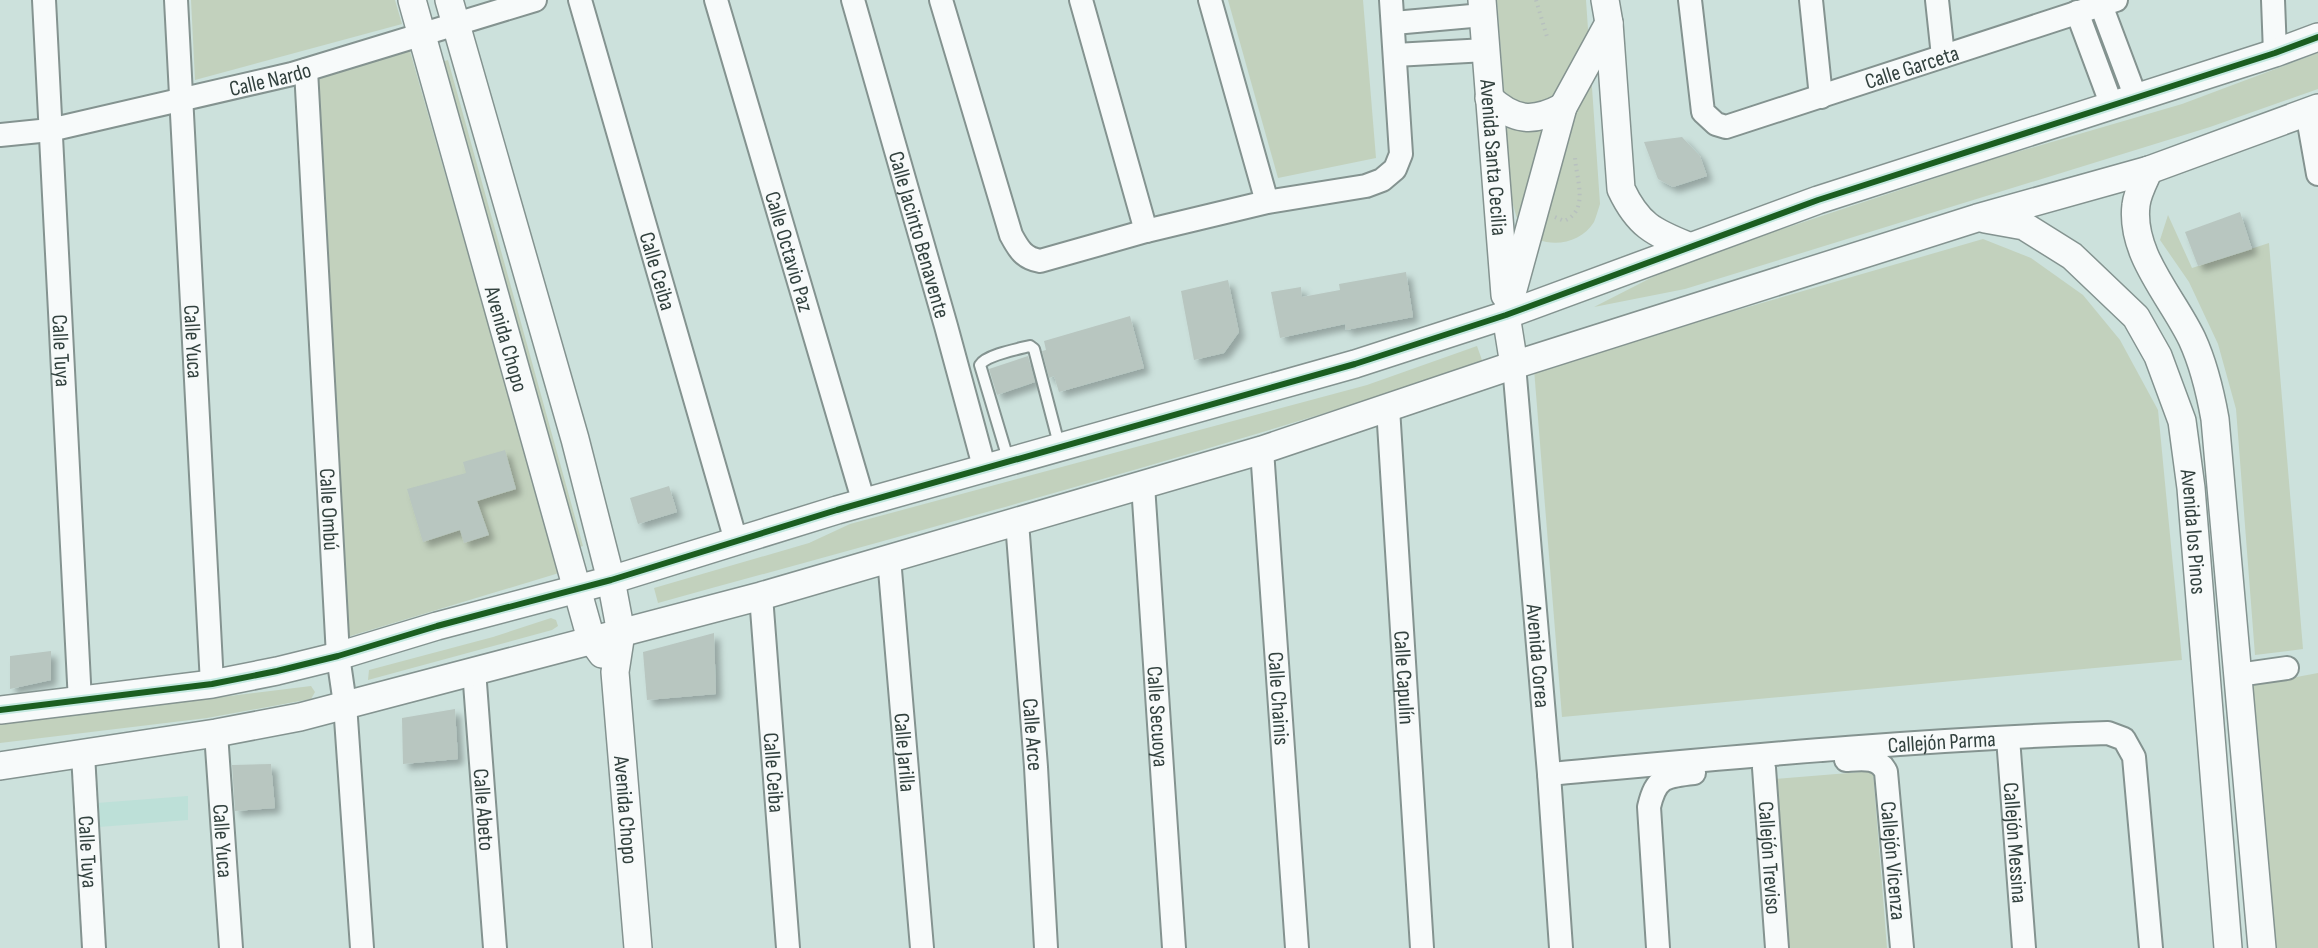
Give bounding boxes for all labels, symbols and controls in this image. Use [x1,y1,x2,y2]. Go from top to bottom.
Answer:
street label: Calle Garceta [1862,40,1962,96]
street label: Calle Nardo [227,57,315,103]
street label: Avenida Santa Cecilia [1473,78,1512,237]
street label: Calle Jacinto Benavente [882,148,955,322]
street label: Calle Octavio Paz [758,188,819,315]
street label: Calle Ceiba [633,229,681,314]
street label: Avenida Chopo [478,282,533,395]
street label: Calle Yuca [177,304,208,379]
street label: Calle Tuya [45,314,76,388]
street label: Avenida los Pinos [2173,466,2212,595]
street label: Calle Ombú [313,467,344,551]
street label: Avenida Corea [1519,602,1555,709]
street label: Calle Capulín [1387,630,1420,725]
street label: Calle Chainis [1261,651,1295,746]
street label: Calle Secuoya [1140,665,1174,768]
street label: Calle Arce [1016,697,1048,772]
street label: Calle Jarilla [887,712,921,793]
street label: Callejón Parma [1887,726,1996,760]
street label: Calle Ceiba [757,732,790,814]
street label: Avenida Chopo [607,754,643,865]
street label: Calle Abeto [466,767,500,852]
street label: Callejón Messina [1996,781,2033,904]
street label: Callejón Treviso [1751,800,1787,915]
street label: Callejón Vicenza [1874,800,1911,921]
street label: Calle Yuca [206,803,238,879]
street label: Calle Tuya [72,815,103,889]

